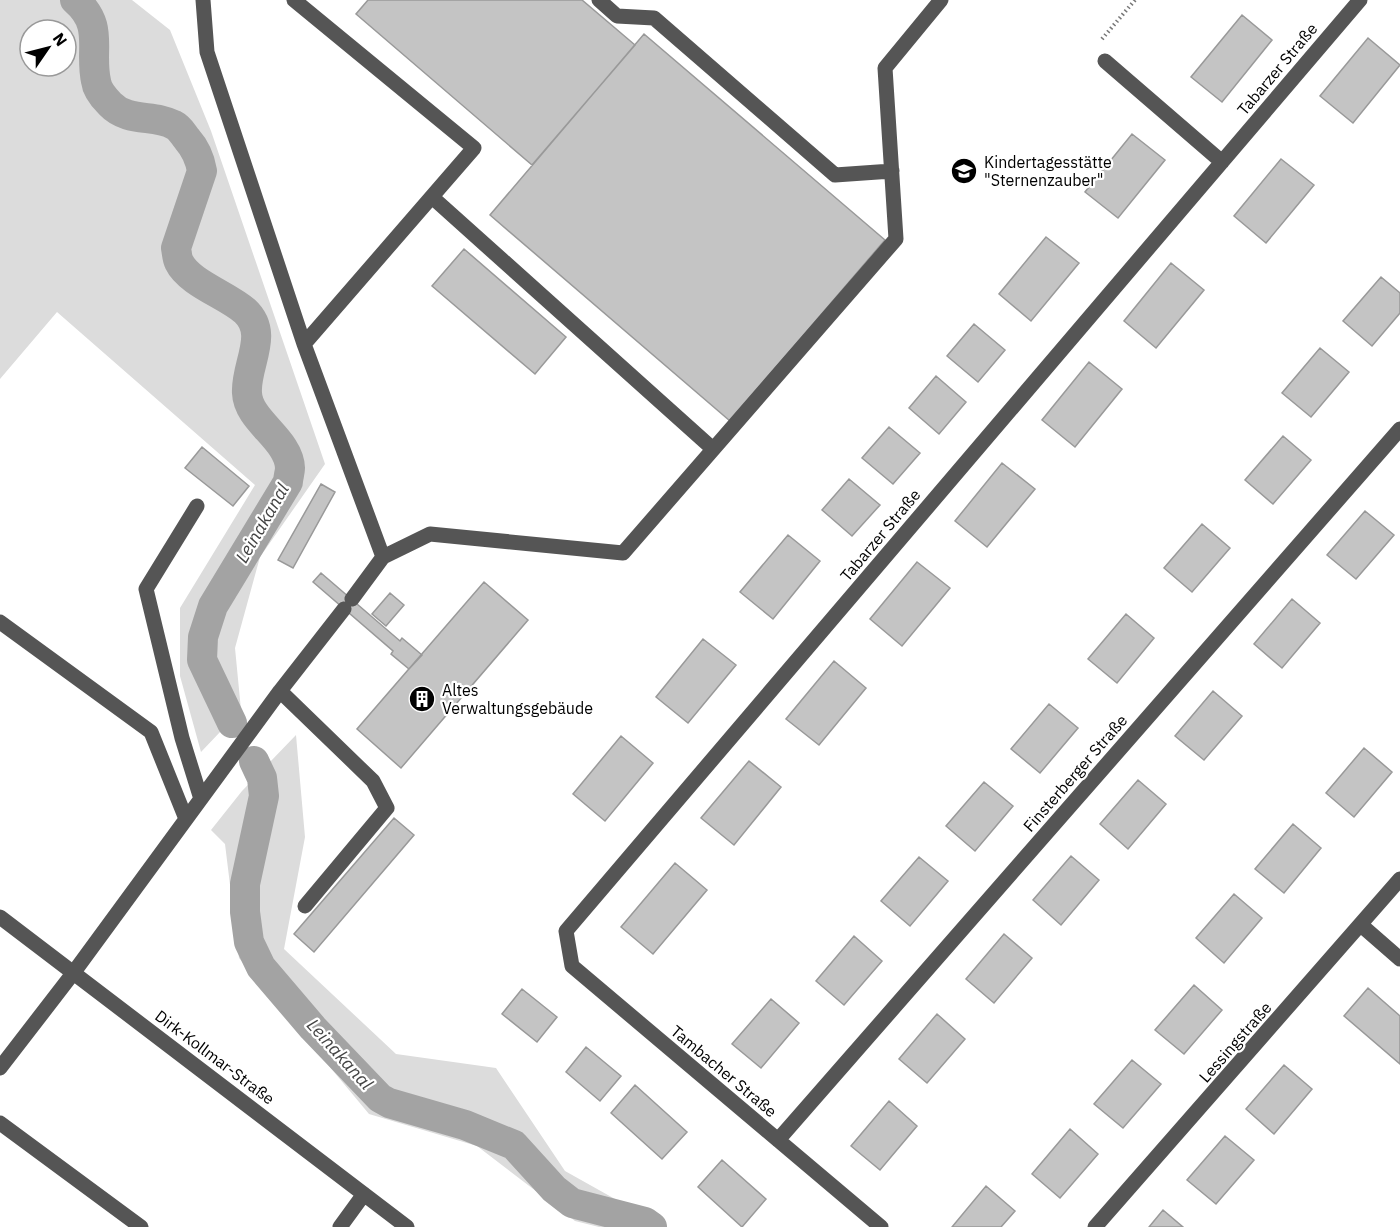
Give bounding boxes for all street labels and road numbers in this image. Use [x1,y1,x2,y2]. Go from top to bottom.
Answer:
street label: Tabarzer Straße [1233,19,1322,119]
street label: Tabarzer Straße [836,485,925,585]
street label: Finsterberger Straße [1019,710,1131,836]
street label: Lessingstraße [1195,997,1276,1086]
street label: Dirk-Kollmar-Straße [151,1006,279,1109]
street label: Tambacher Straße [667,1021,781,1121]

